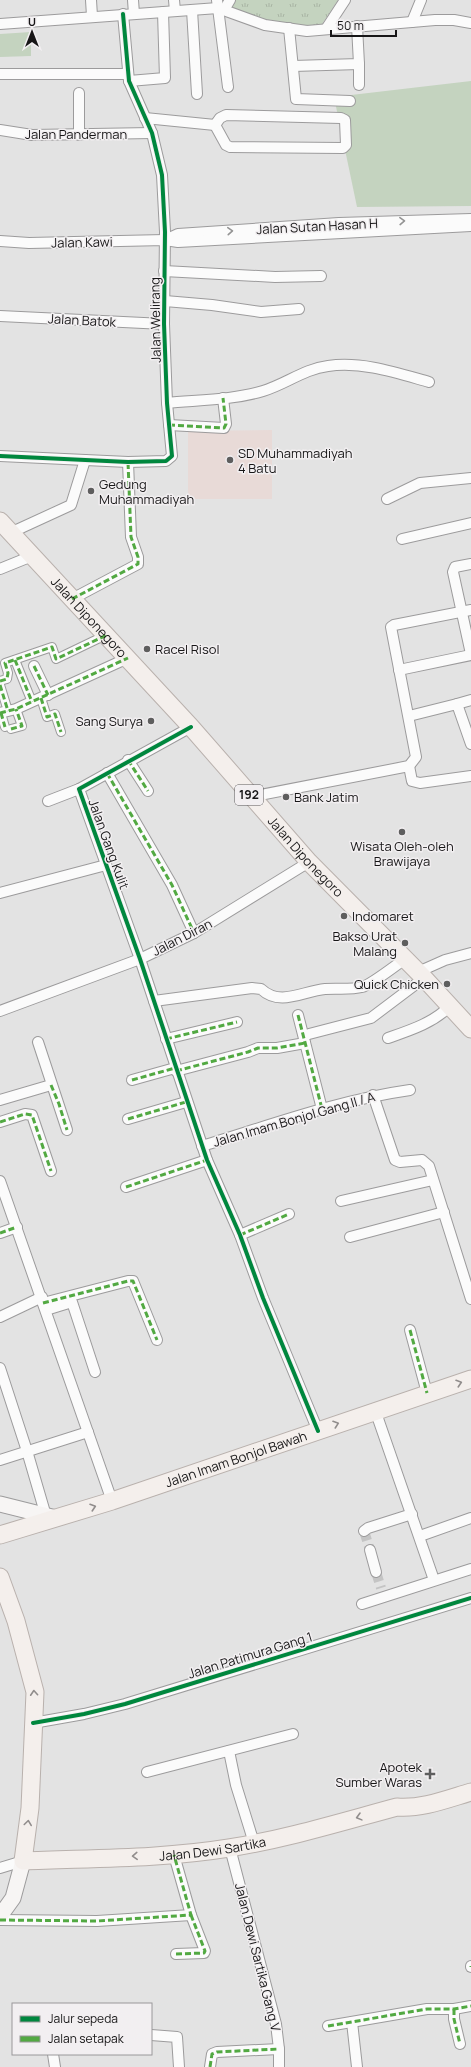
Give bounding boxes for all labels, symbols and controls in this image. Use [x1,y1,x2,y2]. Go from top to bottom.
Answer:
north arrow [12,12,52,52]
scale bar [331,12,396,38]
text: U [28,14,36,29]
text: 50 m [337,17,364,34]
street label: Jalan Panderman [25,125,127,143]
street label: Jalan Sutan Hasan H [256,214,378,238]
one-way arrow [399,217,405,225]
one-way arrow [227,226,233,235]
street label: Jalan Kawi [51,232,113,252]
street label: Jalan Welirang [145,277,165,363]
street label: Jalan Batok [48,309,117,331]
place label: SD Muhammadiyah 4 Batu [238,444,353,477]
marker: SD Muhammadiyah 4 Batu [225,455,235,465]
place label: Gedung Muhammadiyah [99,475,194,508]
marker: Gedung Muhammadiyah [86,486,96,496]
street label: Jalan Diponegoro [47,573,131,662]
place label: Racel Risol [155,640,219,658]
marker: Racel Risol [142,644,152,654]
place label: Sang Surya [76,712,143,730]
marker: Sang Surya [146,716,156,726]
road number: 192 [235,785,263,805]
place label: Bank Jatim [294,788,358,806]
marker: Bank Jatim [281,792,291,802]
street label: Jalan Gang Kulit [84,797,134,891]
street label: Jalan Diponegoro [264,812,348,901]
marker: Wisata Oleh-oleh Brawijaya [397,827,407,837]
place label: Wisata Oleh-oleh Brawijaya [350,837,454,870]
place label: Indomaret [352,907,414,925]
marker: Indomaret [339,911,349,921]
street label: Jalan Diran [149,914,215,960]
place label: Bakso Urat Malang [332,927,397,960]
marker: Bakso Urat Malang [400,938,410,948]
place label: Quick Chicken [354,975,439,993]
marker: Quick Chicken [442,979,452,989]
street label: Jalan Imam Bonjol Gang II / A [211,1087,377,1151]
one-way arrow [455,1379,462,1388]
one-way arrow [332,1421,339,1429]
street label: Jalan Imam Bonjol Bawah [163,1426,309,1491]
one-way arrow [90,1503,97,1511]
street label: Jalan Patimura Gang 1 [186,1627,314,1683]
one-way arrow [29,1690,38,1696]
place label: Apotek Sumber Waras [335,1758,423,1791]
marker: Apotek Sumber Waras [425,1769,435,1779]
one-way arrow [356,1812,363,1821]
one-way arrow [23,1820,32,1826]
street label: Jalan Dewi Sartika [159,1832,268,1865]
one-way arrow [132,1852,138,1861]
street label: Jalan Dewi Sartika Gang V [231,1881,285,2033]
legend [12,2003,152,2055]
text: Jalur sepeda [48,2010,118,2027]
text: Jalan setapak [48,2030,125,2047]

